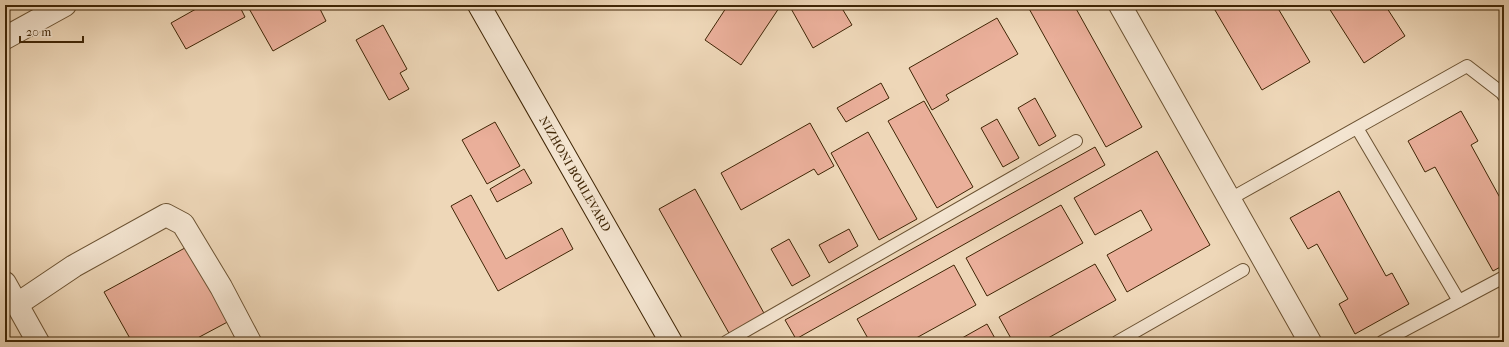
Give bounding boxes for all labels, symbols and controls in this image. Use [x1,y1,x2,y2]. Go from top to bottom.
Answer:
scale bar [20,18,83,44]
text: 20 m [26,25,51,39]
street label: NIZHONI BOULEVARD [536,114,614,234]

